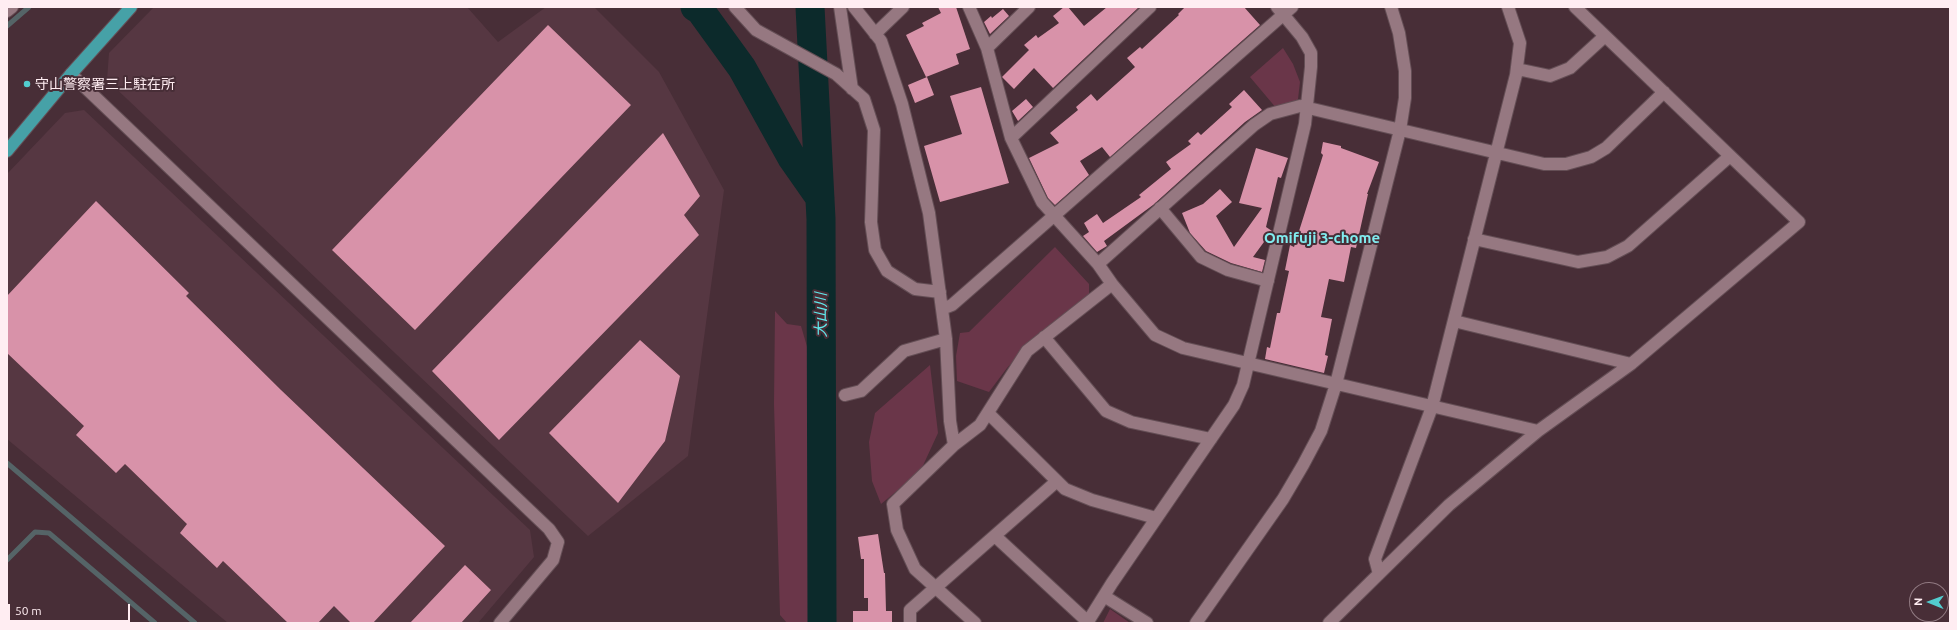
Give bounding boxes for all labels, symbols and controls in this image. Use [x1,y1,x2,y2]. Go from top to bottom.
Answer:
place label: 守山警察署三上駐在所 [35,76,175,92]
marker: 守山警察署三上駐在所 [22,79,32,89]
district label: Omifuji 3-chome [1264,229,1380,247]
water label: 大山川 [812,293,830,337]
north arrow [1909,582,1949,622]
scale bar [10,596,132,622]
text: N [1912,598,1924,606]
text: 50 m [15,604,42,617]

